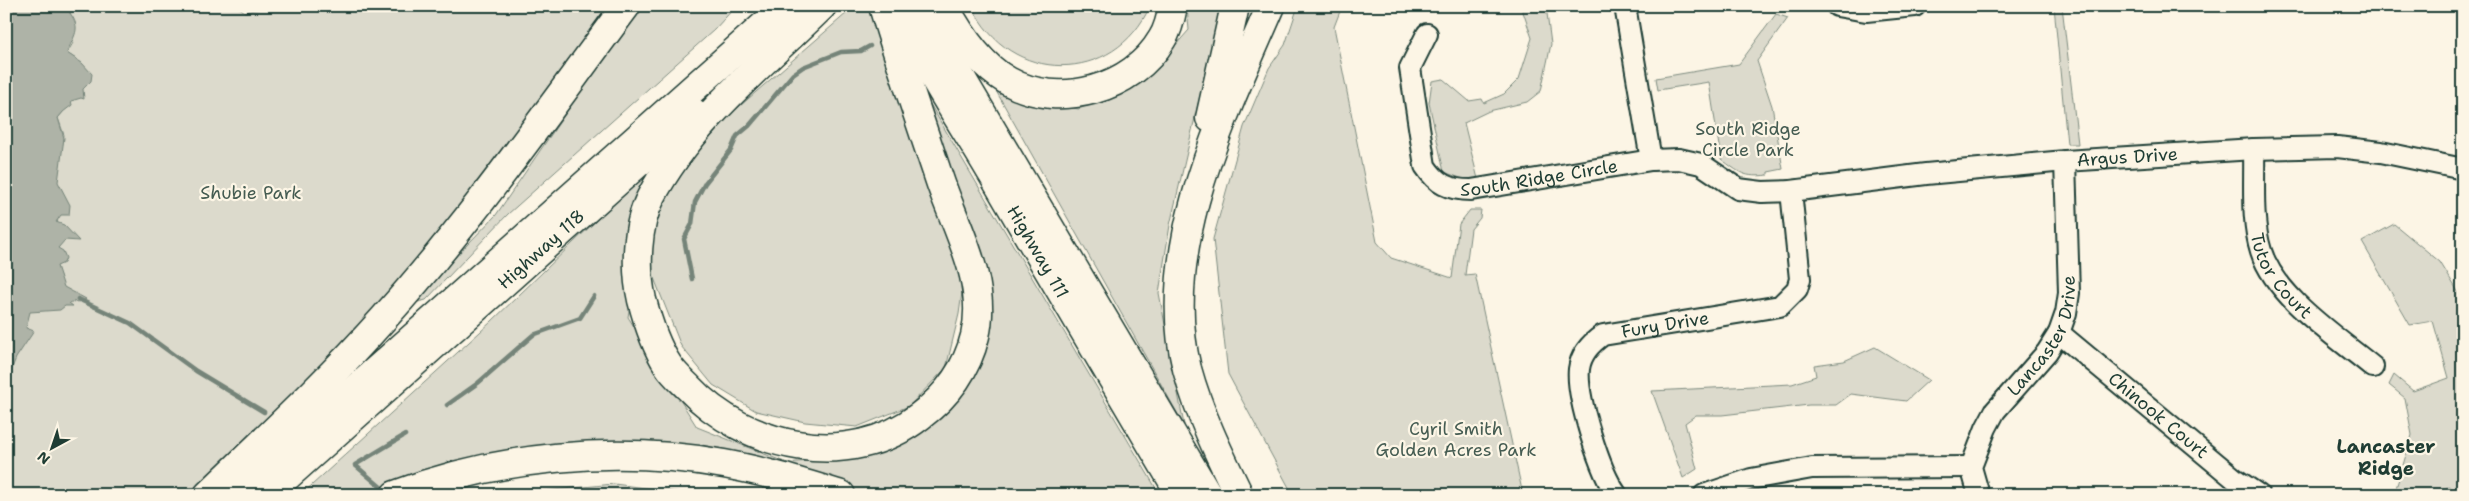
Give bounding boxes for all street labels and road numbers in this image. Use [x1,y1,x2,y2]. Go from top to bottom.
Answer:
street label: Argus Drive [2076,142,2178,172]
street label: South Ridge Circle [1460,154,1620,202]
street label: Highway 111 [1001,201,1074,303]
street label: Highway 118 [493,204,590,295]
street label: Tutor Court [2245,231,2317,324]
street label: Lancaster Drive [2002,275,2081,401]
street label: Fury Drive [1620,306,1711,344]
street label: Chinook Court [2103,367,2214,464]

